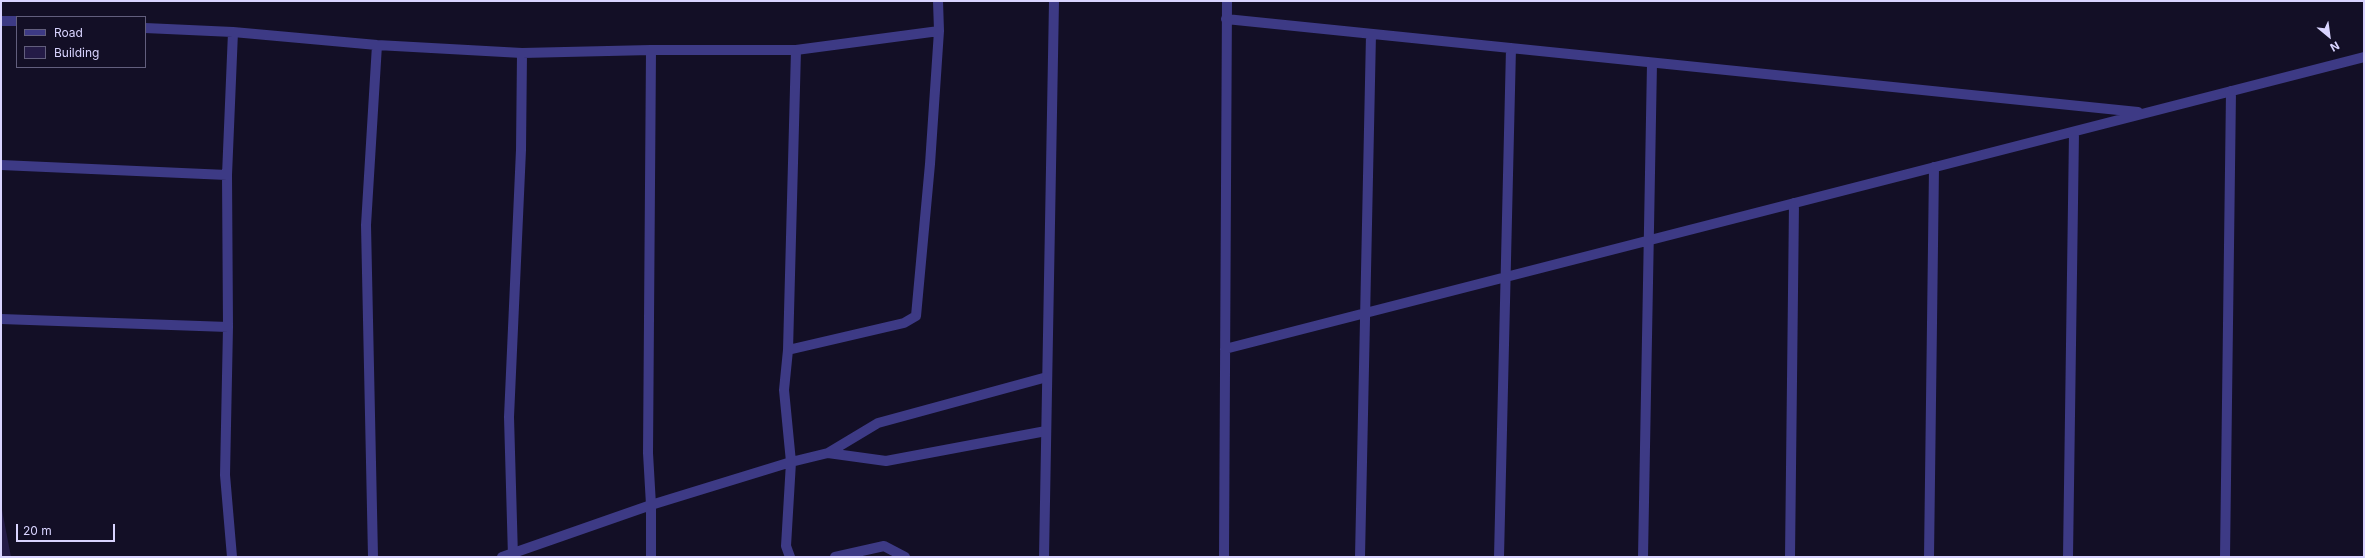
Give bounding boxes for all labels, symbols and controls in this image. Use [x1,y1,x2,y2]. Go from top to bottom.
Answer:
legend [16,16,146,68]
north arrow [2309,16,2349,56]
text: Road [54,25,83,40]
text: N [2328,38,2342,55]
text: Building [54,45,99,60]
scale bar [18,516,117,542]
text: 20 m [23,523,52,538]

